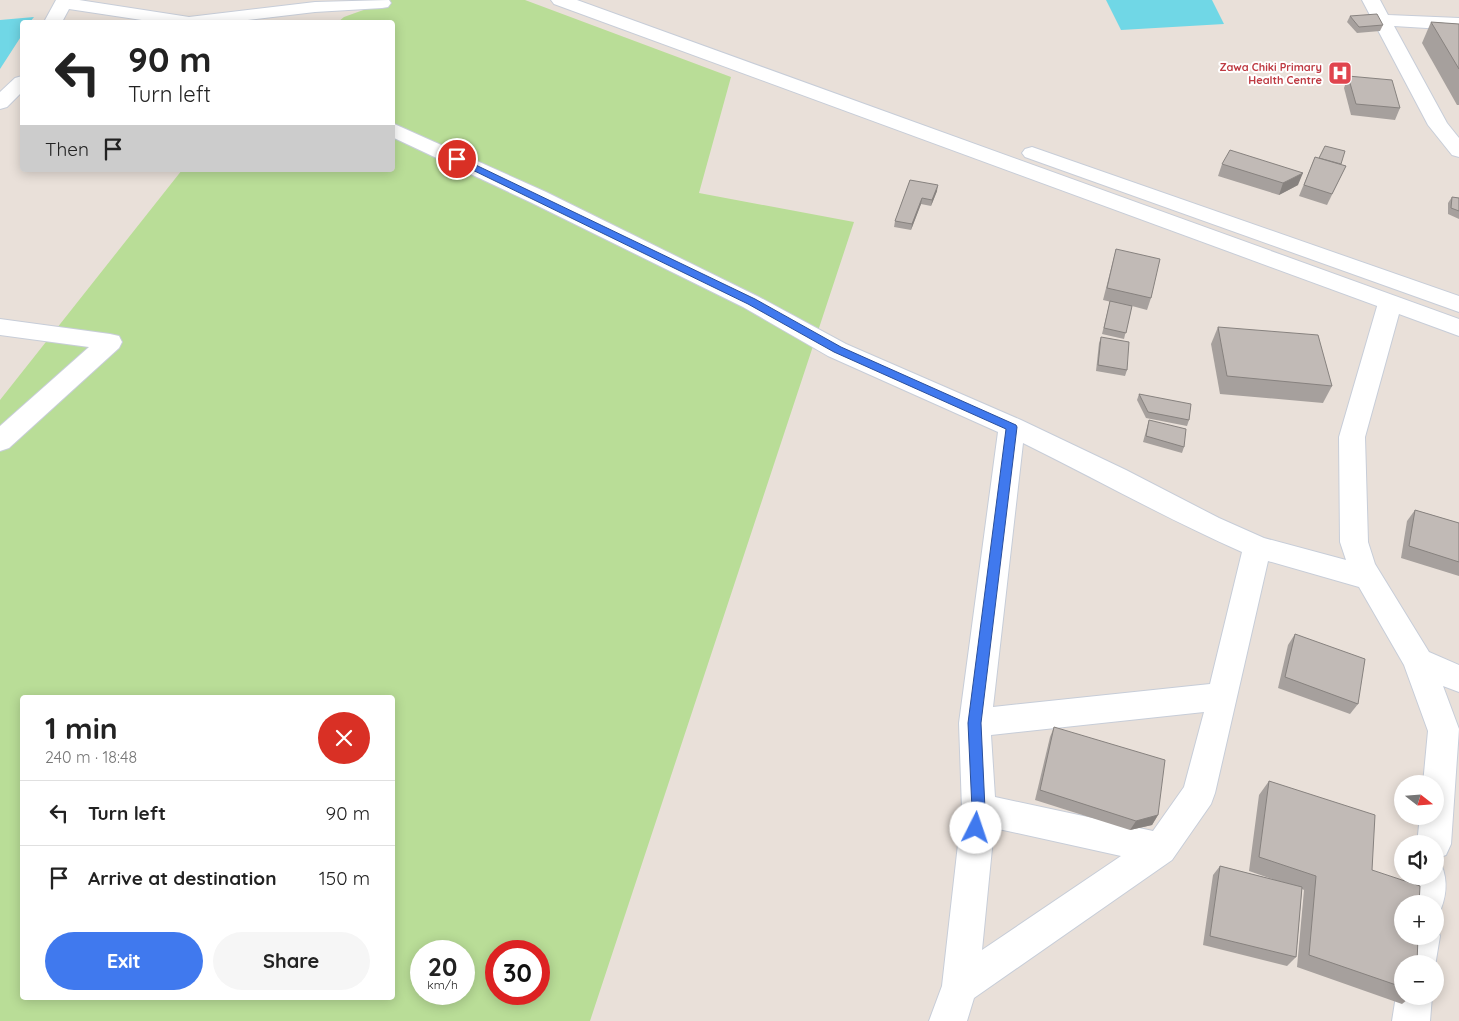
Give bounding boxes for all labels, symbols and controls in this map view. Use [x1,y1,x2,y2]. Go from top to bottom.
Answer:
text: 90 m [128,37,211,81]
icon: left [45,40,110,105]
place label: Zawa Chiki Primary Health Centre [1219,60,1323,87]
hospital icon: Zawa Chiki Primary Health Centre [1327,60,1353,86]
text: Turn left [128,80,211,108]
icon: arrive [99,135,127,163]
text: Then [45,137,89,161]
pin [436,138,478,180]
icon: arrive [443,145,471,173]
text: 1 min [45,709,118,747]
button: close [318,712,370,764]
text: 240 m · 18:48 [45,747,137,767]
north arrow [1394,775,1444,825]
map controls [1394,775,1444,1005]
icon: left [45,799,73,827]
text: Turn left [88,801,166,825]
text: 90 m [326,801,370,825]
position arrow [949,801,1001,853]
button: sound [1394,835,1444,885]
icon: arrive [45,864,73,892]
text: Arrive at destination [88,866,277,890]
text: 150 m [319,866,370,890]
button: + [1394,895,1444,945]
button: Exit [45,932,203,990]
button: Share [213,932,370,990]
speed limit sign: 30 [485,940,550,1005]
text: 20 [428,951,457,982]
button: − [1394,955,1444,1005]
text: km/h [427,977,458,992]

